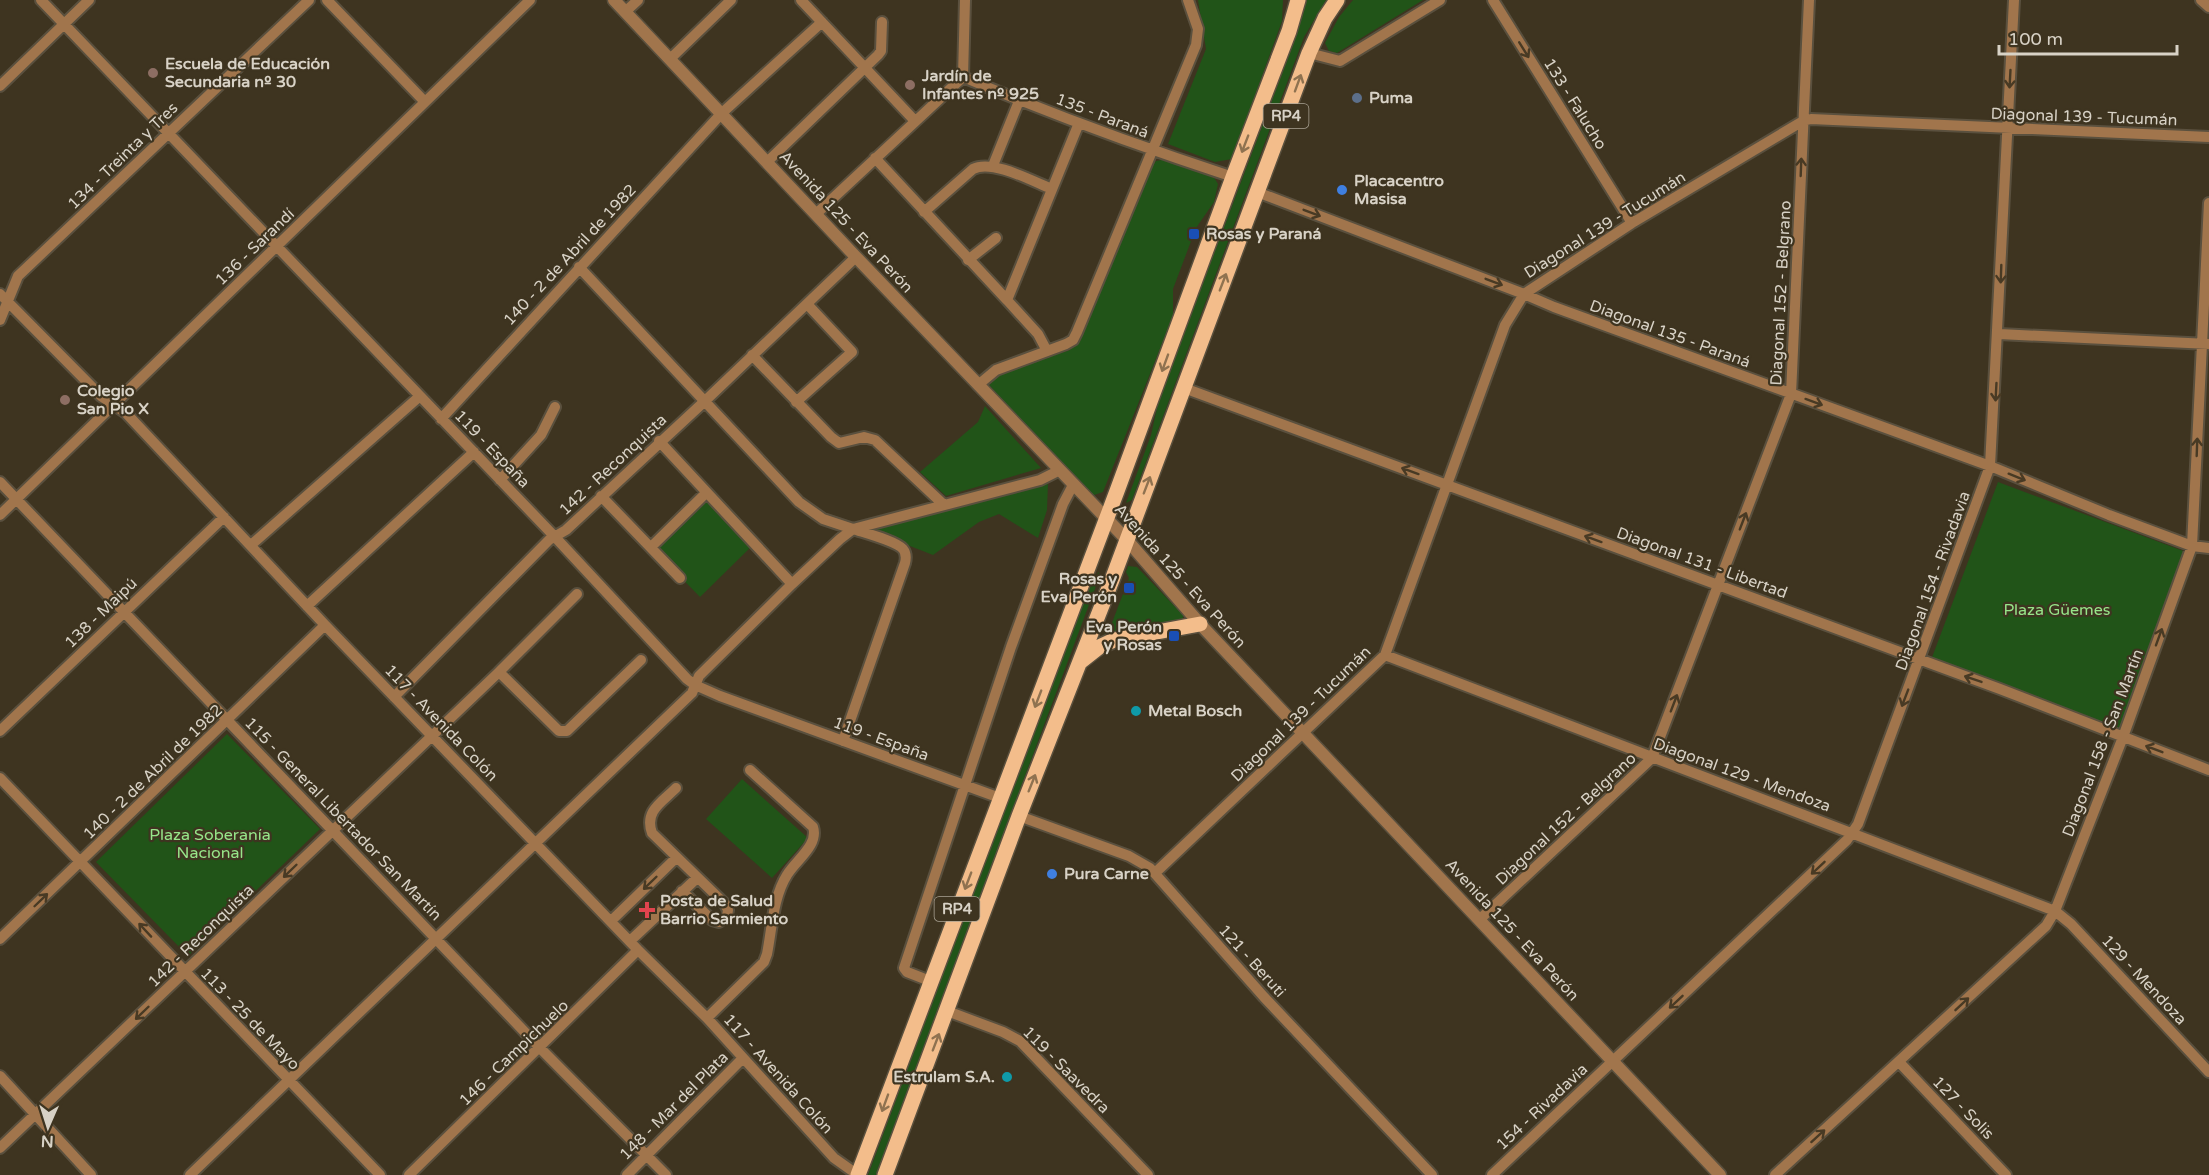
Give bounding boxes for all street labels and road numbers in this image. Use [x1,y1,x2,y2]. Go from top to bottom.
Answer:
street label: 133 - Falucho [1539,55,1611,153]
street label: 135 - Paraná [1053,89,1151,143]
street label: 134 - Treinta y Tres [64,98,182,214]
road number: RP4 [1264,104,1308,128]
street label: Diagonal 139 - Tucumán [1990,104,2178,130]
street label: Avenida 125 - Eva Perón [775,147,917,297]
street label: Diagonal 139 - Tucumán [1521,167,1689,283]
street label: 140 - 2 de Abril de 1982 [499,180,641,330]
street label: Diagonal 152 - Belgrano [1766,200,1796,386]
street label: 136 - Sarandí [211,204,299,290]
street label: Diagonal 135 - Paraná [1587,296,1753,372]
street label: 119 - España [450,406,534,492]
street label: 142 - Reconquista [555,410,671,520]
street label: Diagonal 154 - Rivadavia [1891,488,1975,674]
street label: Avenida 125 - Eva Perón [1110,500,1250,652]
street label: Diagonal 131 - Libertad [1614,523,1790,603]
street label: 138 - Maipú [61,573,141,653]
street label: Diagonal 139 - Tucumán [1227,642,1375,786]
street label: Diagonal 158 - San Martín [2058,646,2148,840]
street label: 117 - Avenida Colón [380,660,502,786]
street label: 140 - 2 de Abril de 1982 [79,700,227,844]
street label: 119 - España [830,712,932,766]
street label: 115 - General Libertador San Martín [240,713,446,925]
street label: Diagonal 129 - Mendoza [1651,734,1833,816]
street label: Diagonal 152 - Belgrano [1491,749,1641,889]
street label: Avenida 125 - Eva Perón [1441,855,1583,1005]
street label: 142 - Reconquista [144,880,258,992]
road number: RP4 [934,897,980,921]
street label: 121 - Beruti [1214,920,1290,1002]
street label: 129 - Mendoza [2097,931,2191,1029]
street label: 113 - 25 de Mayo [196,963,304,1075]
street label: 146 - Campichuelo [455,996,573,1110]
street label: 117 - Avenida Colón [719,1010,837,1138]
street label: 119 - Saavedra [1018,1022,1114,1118]
street label: 148 - Mar del Plata [615,1047,733,1165]
street label: 154 - Rivadavia [1492,1059,1592,1155]
street label: 127 - Solis [1928,1072,1998,1144]

